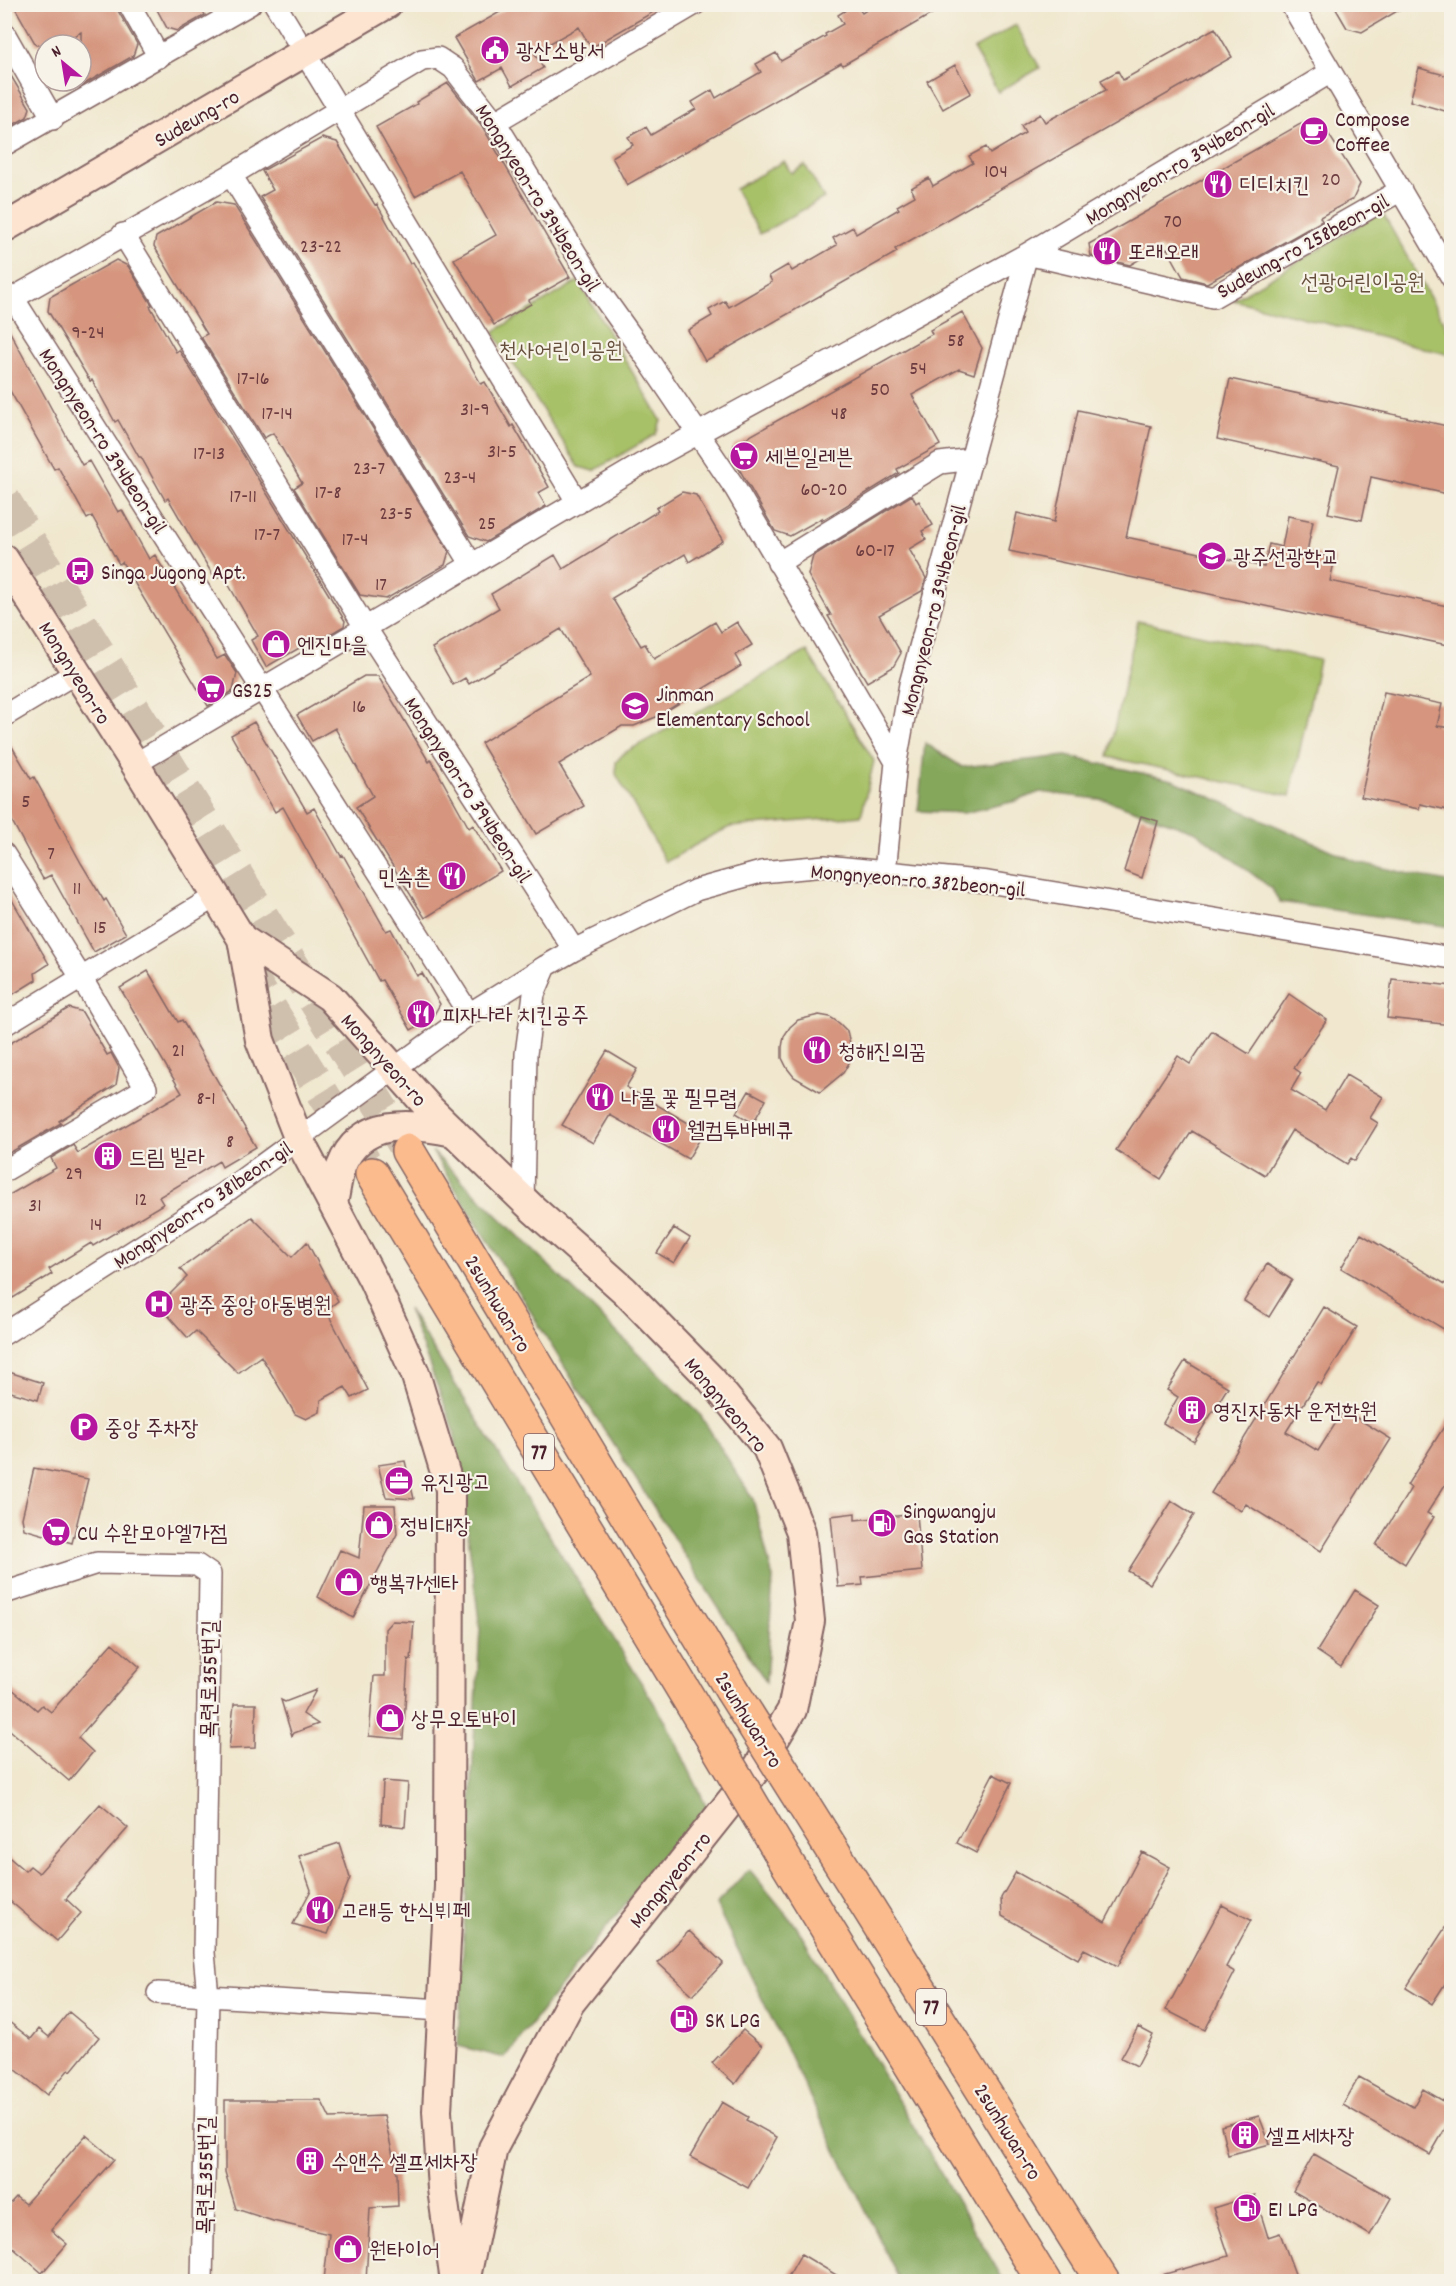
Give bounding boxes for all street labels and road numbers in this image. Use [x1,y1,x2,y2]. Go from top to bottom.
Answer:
street label: Sudeung-ro [149,83,246,157]
street label: Mongnyeon-ro 394beon-gil [1080,97,1281,235]
street label: Mongnyeon-ro 394beon-gil [466,99,606,299]
street label: Sudeung-ro 258beon-gil [1212,188,1396,308]
street label: Mongnyeon-ro 394beon-gil [29,343,173,541]
street label: Mongnyeon-ro 394beon-gil [894,502,977,720]
street label: Mongnyeon-ro [29,616,117,732]
street label: Mongnyeon-ro 394beon-gil [394,692,538,890]
street label: Mongnyeon-ro 382beon-gil [809,858,1026,907]
street label: Mongnyeon-ro [332,1008,433,1115]
street label: Mongnyeon-ro 381beon-gil [108,1135,300,1279]
street label: 2sunhwan-ro [455,1250,537,1359]
street label: Mongnyeon-ro [675,1352,774,1461]
road number: 77 [524,1434,554,1470]
street label: 목련로355번길 [195,1619,228,1739]
street label: 2sunhwan-ro [705,1667,789,1775]
street label: Mongnyeon-ro [623,1826,720,1936]
road number: 77 [916,1989,946,2025]
street label: 2sunhwan-ro [964,2079,1048,2187]
street label: 목련로355번길 [191,2115,224,2235]

